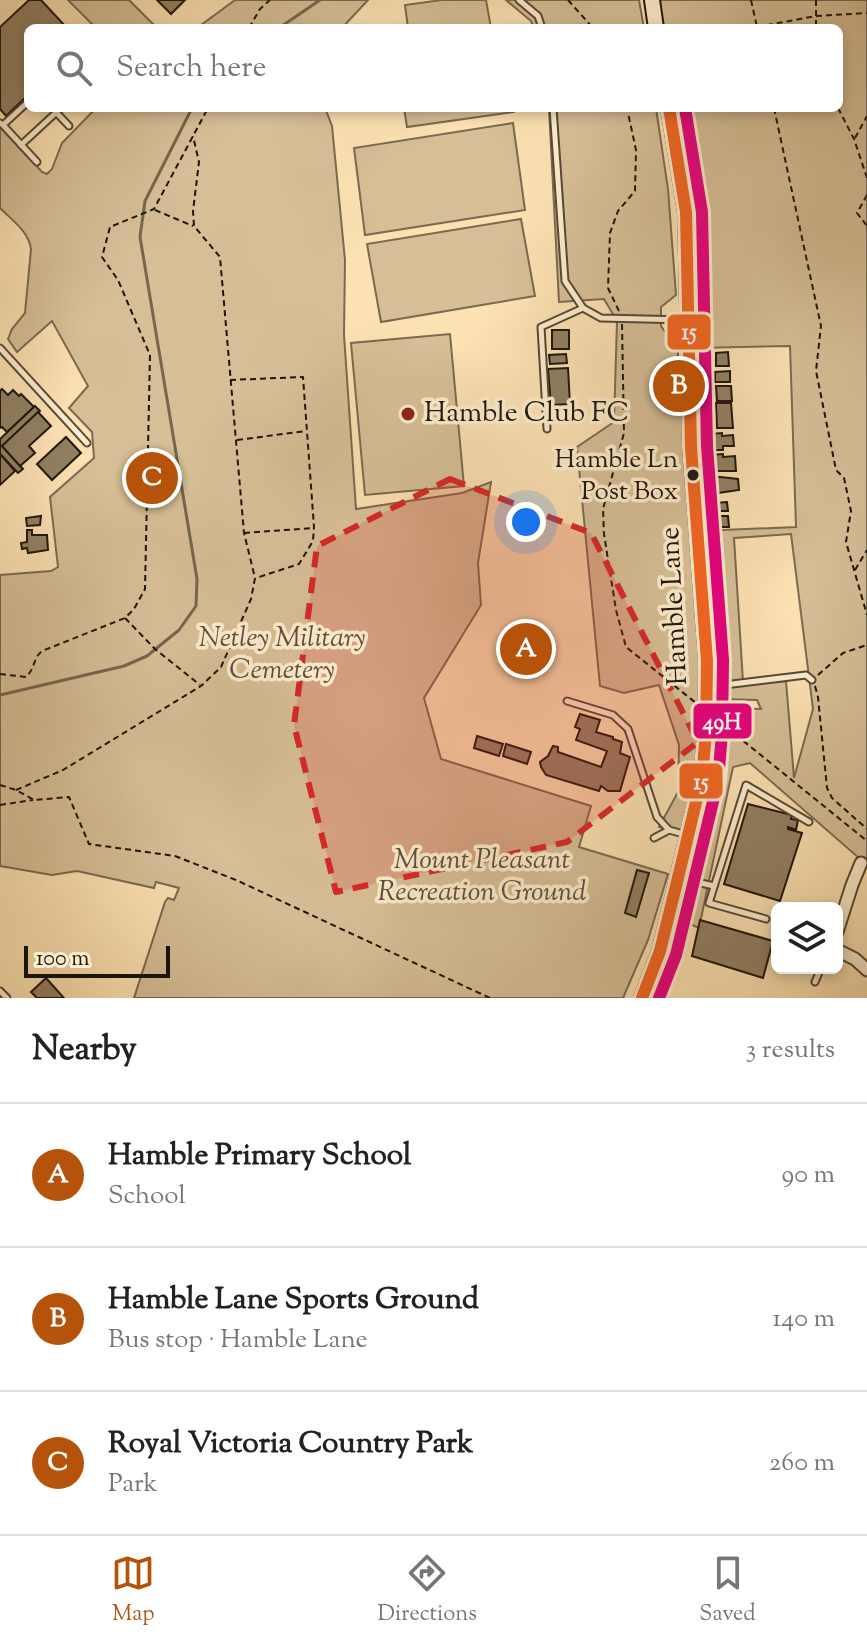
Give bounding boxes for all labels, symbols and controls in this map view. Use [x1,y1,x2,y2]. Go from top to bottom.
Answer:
search box [24,24,843,112]
icon: search [52,46,96,90]
text: Search here [116,47,266,90]
line badge: 15 [666,313,712,351]
text: 15 [681,318,697,350]
pin: B [653,356,705,416]
place label: Hamble Club FC [424,394,629,434]
marker: Hamble Club FC [399,405,417,423]
place label: Hamble Ln Post Box [554,442,678,511]
pin: C [126,448,178,508]
marker: Hamble Ln Post Box [685,467,701,483]
your location [506,502,546,542]
street label: Hamble Lane [651,526,699,686]
park label: Netley Military Cemetery [199,619,365,691]
pin: A [500,619,552,679]
line badge: 49H [692,702,753,740]
text: 49H [702,708,742,740]
line badge: 15 [678,762,724,800]
text: 15 [693,768,709,800]
park label: Mount Pleasant Recreation Ground [378,841,586,913]
map controls [771,902,843,974]
button: layers [771,902,843,974]
scale bar [24,942,170,978]
text: 100 m [36,944,89,976]
text: Nearby [32,1026,137,1075]
text: 3 results [746,1032,835,1069]
text: Hamble Primary School [108,1135,411,1178]
text: A [47,1157,69,1194]
text: 90 m [782,1157,835,1194]
text: School [108,1178,186,1215]
text: Hamble Lane Sports Ground [108,1279,479,1322]
text: B [50,1301,66,1338]
text: 140 m [772,1301,835,1338]
text: Bus stop · Hamble Lane [108,1322,368,1359]
text: Royal Victoria Country Park [108,1423,473,1466]
text: C [48,1445,68,1482]
text: 260 m [769,1445,835,1482]
text: Park [108,1466,158,1503]
tab: Map [111,1551,155,1631]
tab: Directions [378,1551,477,1631]
tab: Saved [699,1551,756,1631]

